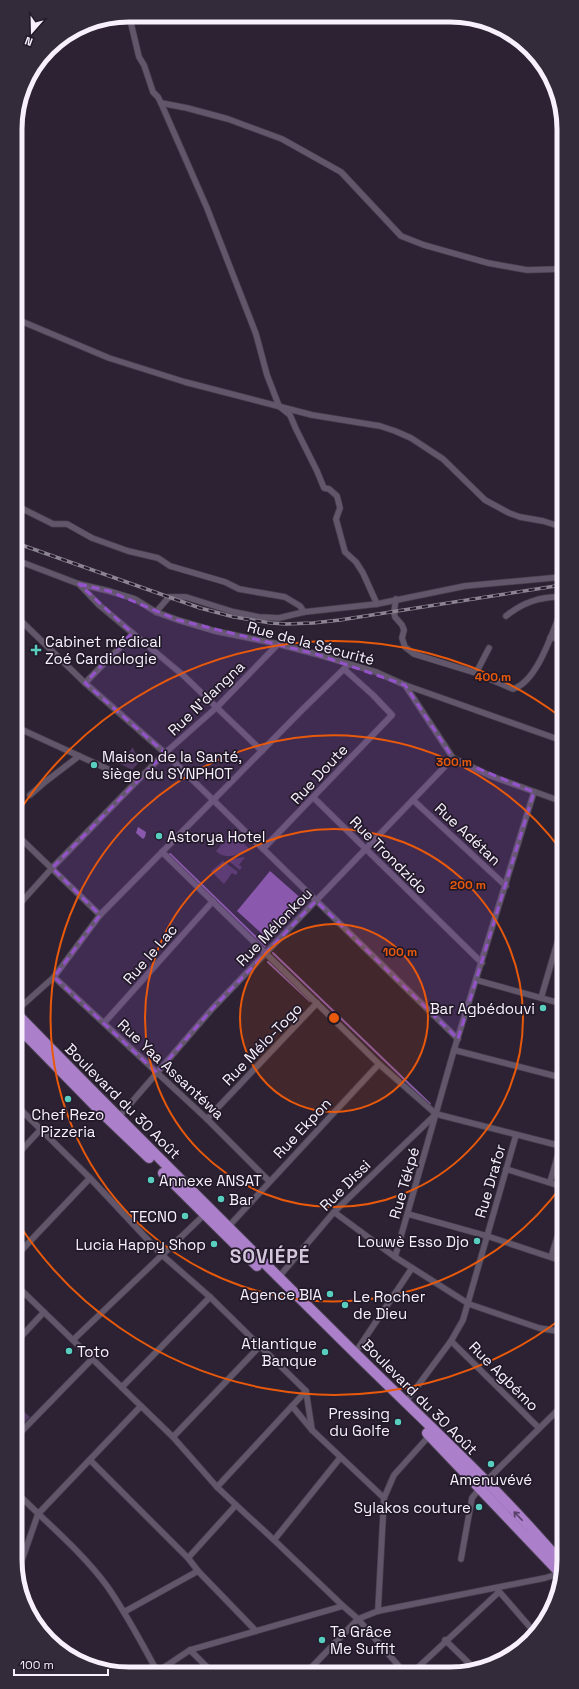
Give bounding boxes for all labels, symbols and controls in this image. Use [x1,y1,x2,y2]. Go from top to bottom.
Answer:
north arrow [12,12,52,52]
text: N [23,34,34,49]
street label: Rue de la Sécurité [245,617,377,669]
place label: Cabinet médical Zoé Cardiologie [45,632,162,668]
marker: Cabinet médical Zoé Cardiologie [30,644,42,656]
street label: Rue N'dangna [164,656,249,739]
text: 400 m [475,669,511,685]
street label: Rue Doute [286,740,352,808]
place label: Maison de la Santé, siège du SYNPHOT [102,747,242,783]
text: 300 m [436,754,472,770]
marker: Maison de la Santé, siège du SYNPHOT [89,760,99,770]
street label: Rue Adétan [431,799,505,869]
street label: Rue Trondzido [346,812,432,898]
place label: Astorya Hotel [167,827,265,846]
marker: Astorya Hotel [154,831,164,841]
text: 200 m [450,877,486,893]
street label: Rue Mélonkou [232,884,316,970]
street label: Rue le Lac [119,920,181,988]
text: 100 m [383,944,417,960]
street label: Rue Mélo-Togo [218,999,306,1089]
place label: Bar Agbédouvi [430,999,535,1018]
marker: Bar Agbédouvi [538,1003,548,1013]
centre of rings [327,1011,341,1025]
street label: Rue Yaa Assantéwa [114,1015,228,1124]
street label: Boulevard du 30 Août [61,1039,185,1163]
marker: Chef Rezo Pizzeria [63,1094,73,1104]
street label: Rue Ekpon [269,1094,335,1162]
place label: Chef Rezo Pizzeria [32,1105,104,1141]
street label: Rue Drafor [470,1141,510,1220]
street label: Rue Tékpé [385,1145,423,1221]
street label: Rue Dissi [315,1155,375,1215]
place label: Annexe ANSAT [159,1171,262,1190]
marker: Annexe ANSAT [146,1175,156,1185]
place label: Bar [229,1190,254,1209]
marker: Bar [216,1194,226,1204]
place label: TECNO [130,1207,177,1226]
marker: TECNO [180,1211,190,1221]
place label: Louwè Esso Djo [358,1232,469,1251]
place label: Lucia Happy Shop [75,1235,206,1254]
marker: Louwè Esso Djo [472,1236,482,1246]
marker: Lucia Happy Shop [209,1239,219,1249]
district label: SOVIÉPÉ [230,1244,310,1269]
place label: Agence BIA [240,1285,323,1304]
place label: Le Rocher de Dieu [353,1287,426,1323]
marker: Agence BIA [325,1289,335,1299]
marker: Le Rocher de Dieu [340,1300,350,1310]
place label: Atlantique Banque [241,1334,317,1370]
street label: Boulevard du 30 Août [358,1335,482,1459]
street label: Rue Agbémo [465,1337,543,1415]
place label: Toto [77,1342,109,1361]
marker: Toto [64,1346,74,1356]
marker: Atlantique Banque [320,1347,330,1357]
place label: Pressing du Golfe [328,1404,390,1440]
marker: Pressing du Golfe [393,1417,403,1427]
marker: Amenuvévé [486,1459,496,1469]
place label: Amenuvévé [450,1470,532,1489]
place label: Sylakos couture [354,1498,471,1517]
marker: Sylakos couture [474,1502,484,1512]
one-way arrow [514,1511,523,1521]
place label: Ta Grâce Me Suffit [330,1622,396,1658]
marker: Ta Grâce Me Suffit [317,1635,327,1645]
scale bar [14,1651,108,1677]
text: 100 m [20,1657,54,1673]

